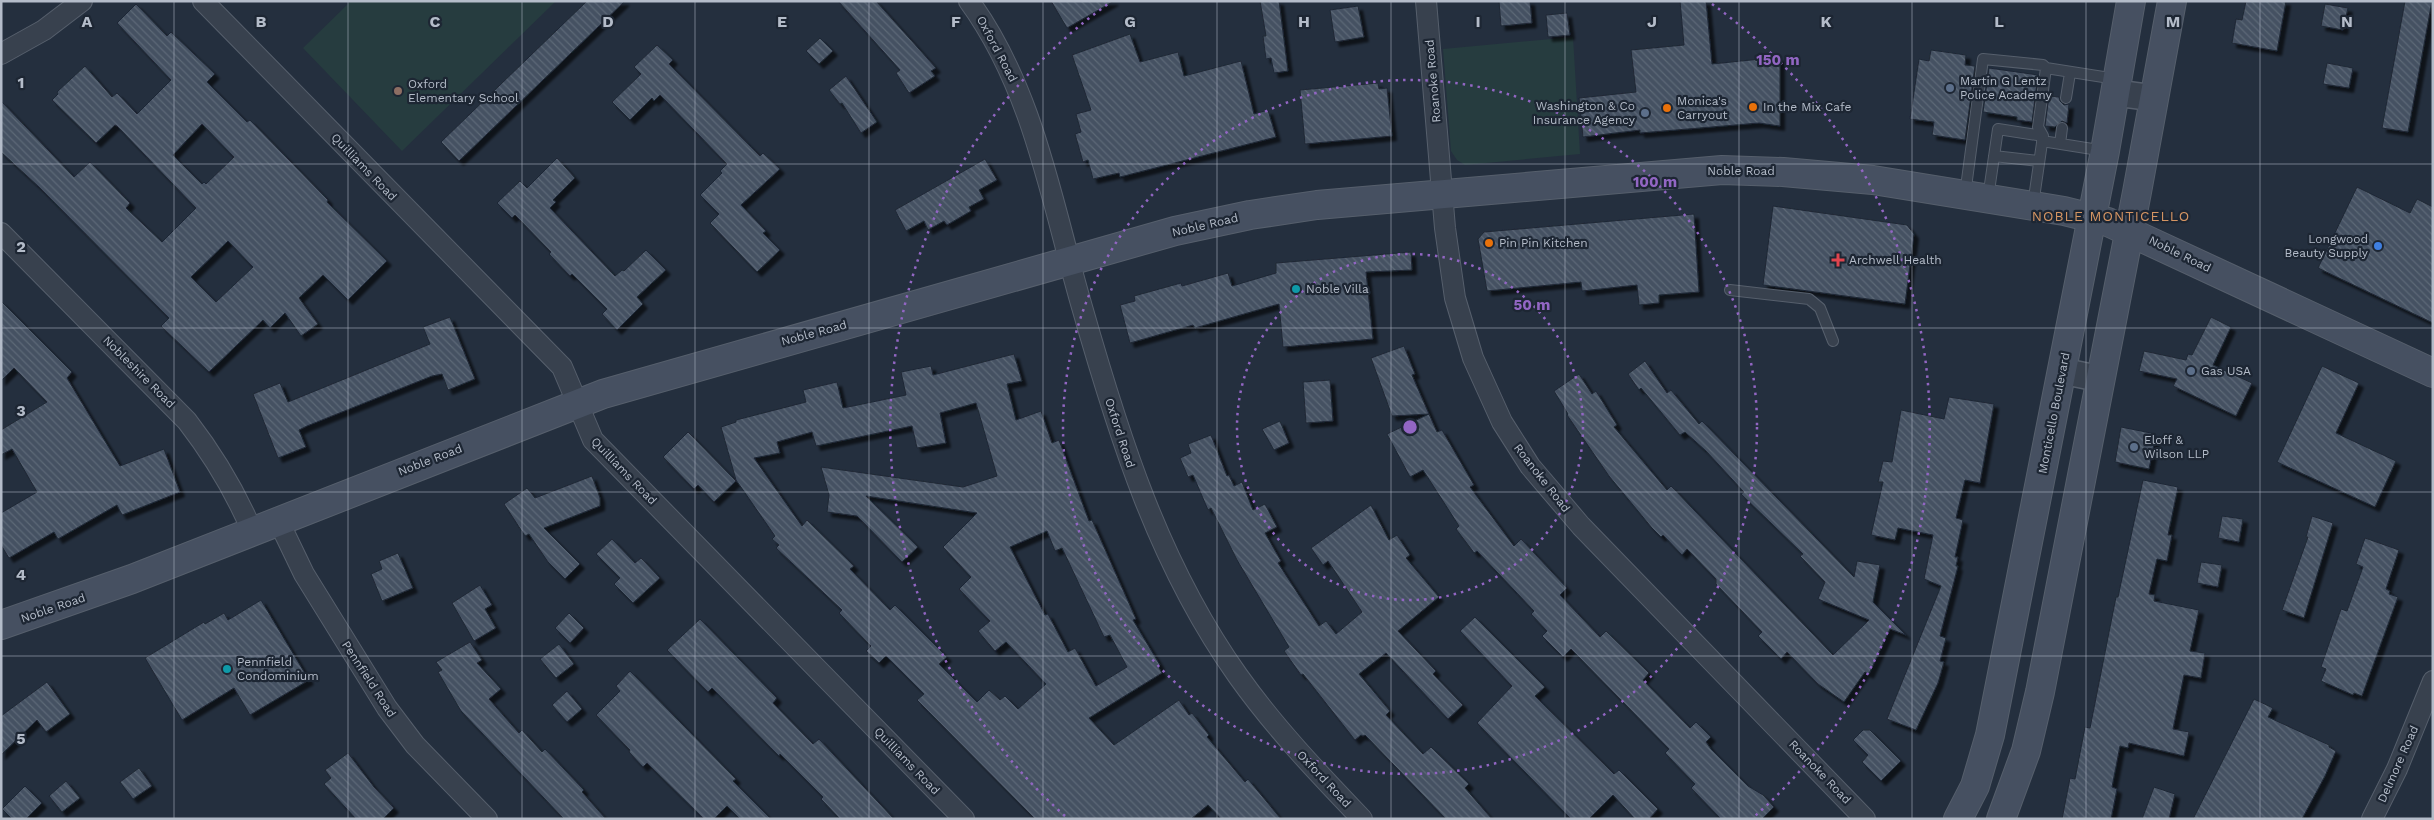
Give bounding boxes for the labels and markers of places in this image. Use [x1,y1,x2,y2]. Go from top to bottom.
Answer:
place label: Martin G Lentz Police Academy [1960,74,2053,102]
place label: Oxford Elementary School [408,77,519,105]
marker: Martin G Lentz Police Academy [1944,82,1956,94]
marker: Oxford Elementary School [392,85,404,97]
place label: Monica's Carryout [1677,94,1728,122]
place label: Washington & Co Insurance Agency [1533,99,1636,127]
place label: In the Mix Cafe [1763,100,1851,114]
marker: In the Mix Cafe [1747,101,1759,113]
marker: Monica's Carryout [1661,102,1673,114]
marker: Washington & Co Insurance Agency [1639,107,1651,119]
place label: Longwood Beauty Supply [2284,232,2369,260]
place label: Pin Pin Kitchen [1499,236,1588,250]
marker: Pin Pin Kitchen [1483,237,1495,249]
marker: Longwood Beauty Supply [2372,240,2384,252]
marker: Archwell Health [1831,253,1845,267]
place label: Archwell Health [1849,253,1942,267]
place label: Noble Villa [1306,282,1369,296]
marker: Noble Villa [1290,283,1302,295]
place label: Gas USA [2201,364,2251,378]
marker: Gas USA [2185,365,2197,377]
centre of rings [1401,418,1419,436]
place label: Eloff & Wilson LLP [2144,433,2209,461]
marker: Eloff & Wilson LLP [2128,441,2140,453]
place label: Pennfield Condominium [237,655,319,683]
marker: Pennfield Condominium [221,663,233,675]

